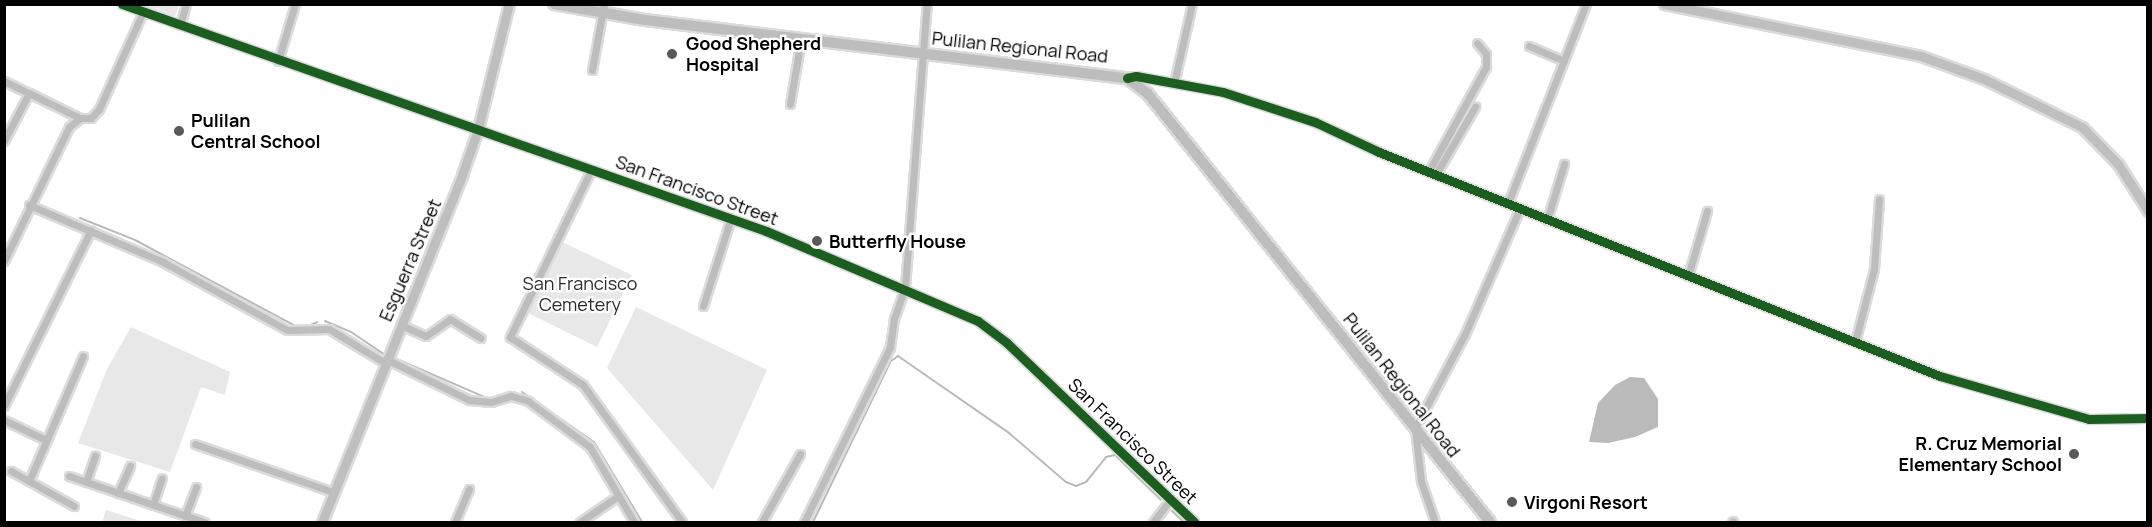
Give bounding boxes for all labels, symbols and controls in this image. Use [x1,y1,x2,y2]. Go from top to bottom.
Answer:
street label: Pulilan Regional Road [931,27,1109,67]
place label: Good Shepherd Hospital [686,33,821,76]
marker: Good Shepherd Hospital [663,45,681,63]
place label: Pulilan Central School [191,110,321,152]
marker: Pulilan Central School [172,124,186,138]
street label: San Francisco Street [613,151,781,229]
street label: Esguerra Street [375,196,445,324]
place label: Butterfly House [829,230,966,252]
marker: Butterfly House [810,234,824,248]
park label: San Francisco Cemetery [523,273,637,316]
street label: Pulilan Regional Road [1339,309,1465,461]
street label: San Francisco Street [1064,374,1202,508]
place label: R. Cruz Memorial Elementary School [1899,433,2062,476]
marker: R. Cruz Memorial Elementary School [2067,447,2081,461]
place label: Virgoni Resort [1524,491,1648,513]
marker: Virgoni Resort [1505,495,1519,509]

